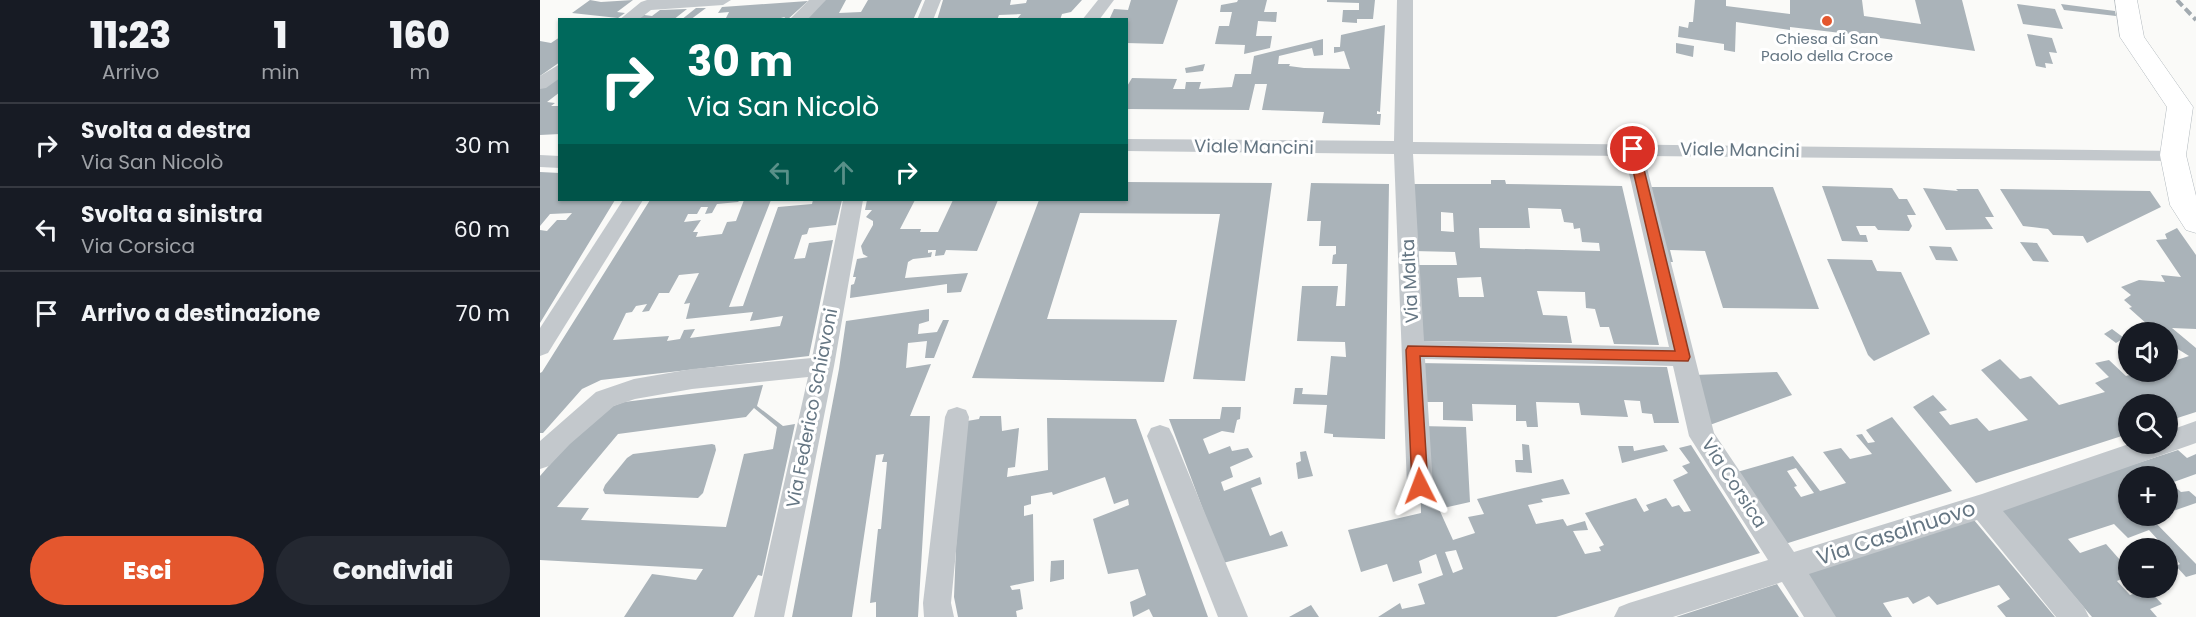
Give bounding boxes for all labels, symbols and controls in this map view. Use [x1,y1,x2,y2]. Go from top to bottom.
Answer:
text: 11:23 [90,10,171,61]
text: 1 [273,10,287,61]
text: 160 [390,10,450,61]
marker: Chiesa di San Paolo della Croce [1820,14,1834,28]
place label: Chiesa di San Paolo della Croce [1761,28,1893,66]
text: 30 m [687,32,793,91]
icon: right [588,42,666,120]
text: Arrivo [102,58,159,86]
text: min [261,58,300,86]
text: m [409,58,430,86]
text: Via San Nicolò [687,88,879,125]
text: Svolta a destra [81,115,251,146]
pin [1607,123,1658,174]
icon: right [30,129,63,162]
text: 30 m [455,130,510,161]
icon: arrive [1616,132,1649,165]
street label: Viale Mancini [1194,133,1314,160]
street label: Viale Mancini [1680,136,1800,163]
text: Via San Nicolò [81,148,223,176]
icon: left [764,156,797,189]
icon: ahead [827,156,860,189]
icon: right [890,156,923,189]
text: Svolta a sinistra [81,199,263,230]
icon: left [30,213,63,246]
text: 60 m [454,214,510,245]
text: Via Corsica [81,232,195,260]
street label: Via Malta [1395,238,1424,324]
icon: arrive [30,297,63,330]
text: Arrivo a destinazione [81,298,320,329]
text: 70 m [456,298,510,329]
street label: Via Federico Schiavoni [780,306,843,510]
map controls [2118,322,2178,598]
button: sound [2118,322,2178,382]
button: search [2118,394,2178,454]
street label: Via Corsica [1696,433,1773,533]
position arrow [1388,454,1452,518]
button: + [2118,466,2178,526]
street label: Via Casalnuovo [1813,493,1979,572]
button: Esci [30,536,264,605]
button: Condividi [276,536,510,605]
button: − [2118,538,2178,598]

